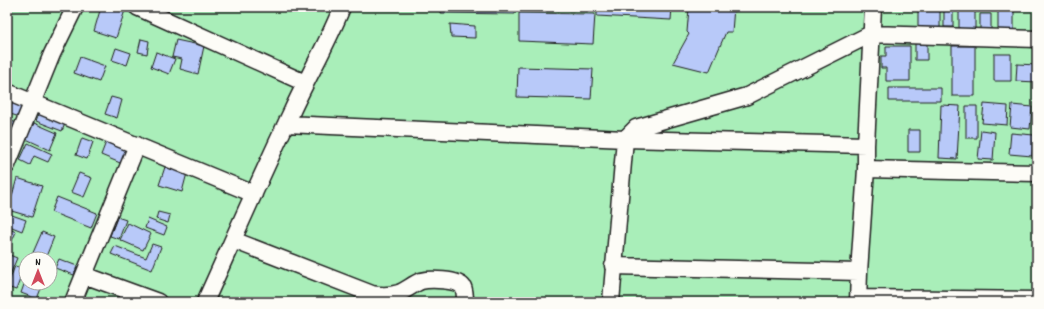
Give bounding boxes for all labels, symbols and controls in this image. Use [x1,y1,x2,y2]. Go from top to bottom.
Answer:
north arrow [18,251,58,291]
text: N [35,255,41,271]

